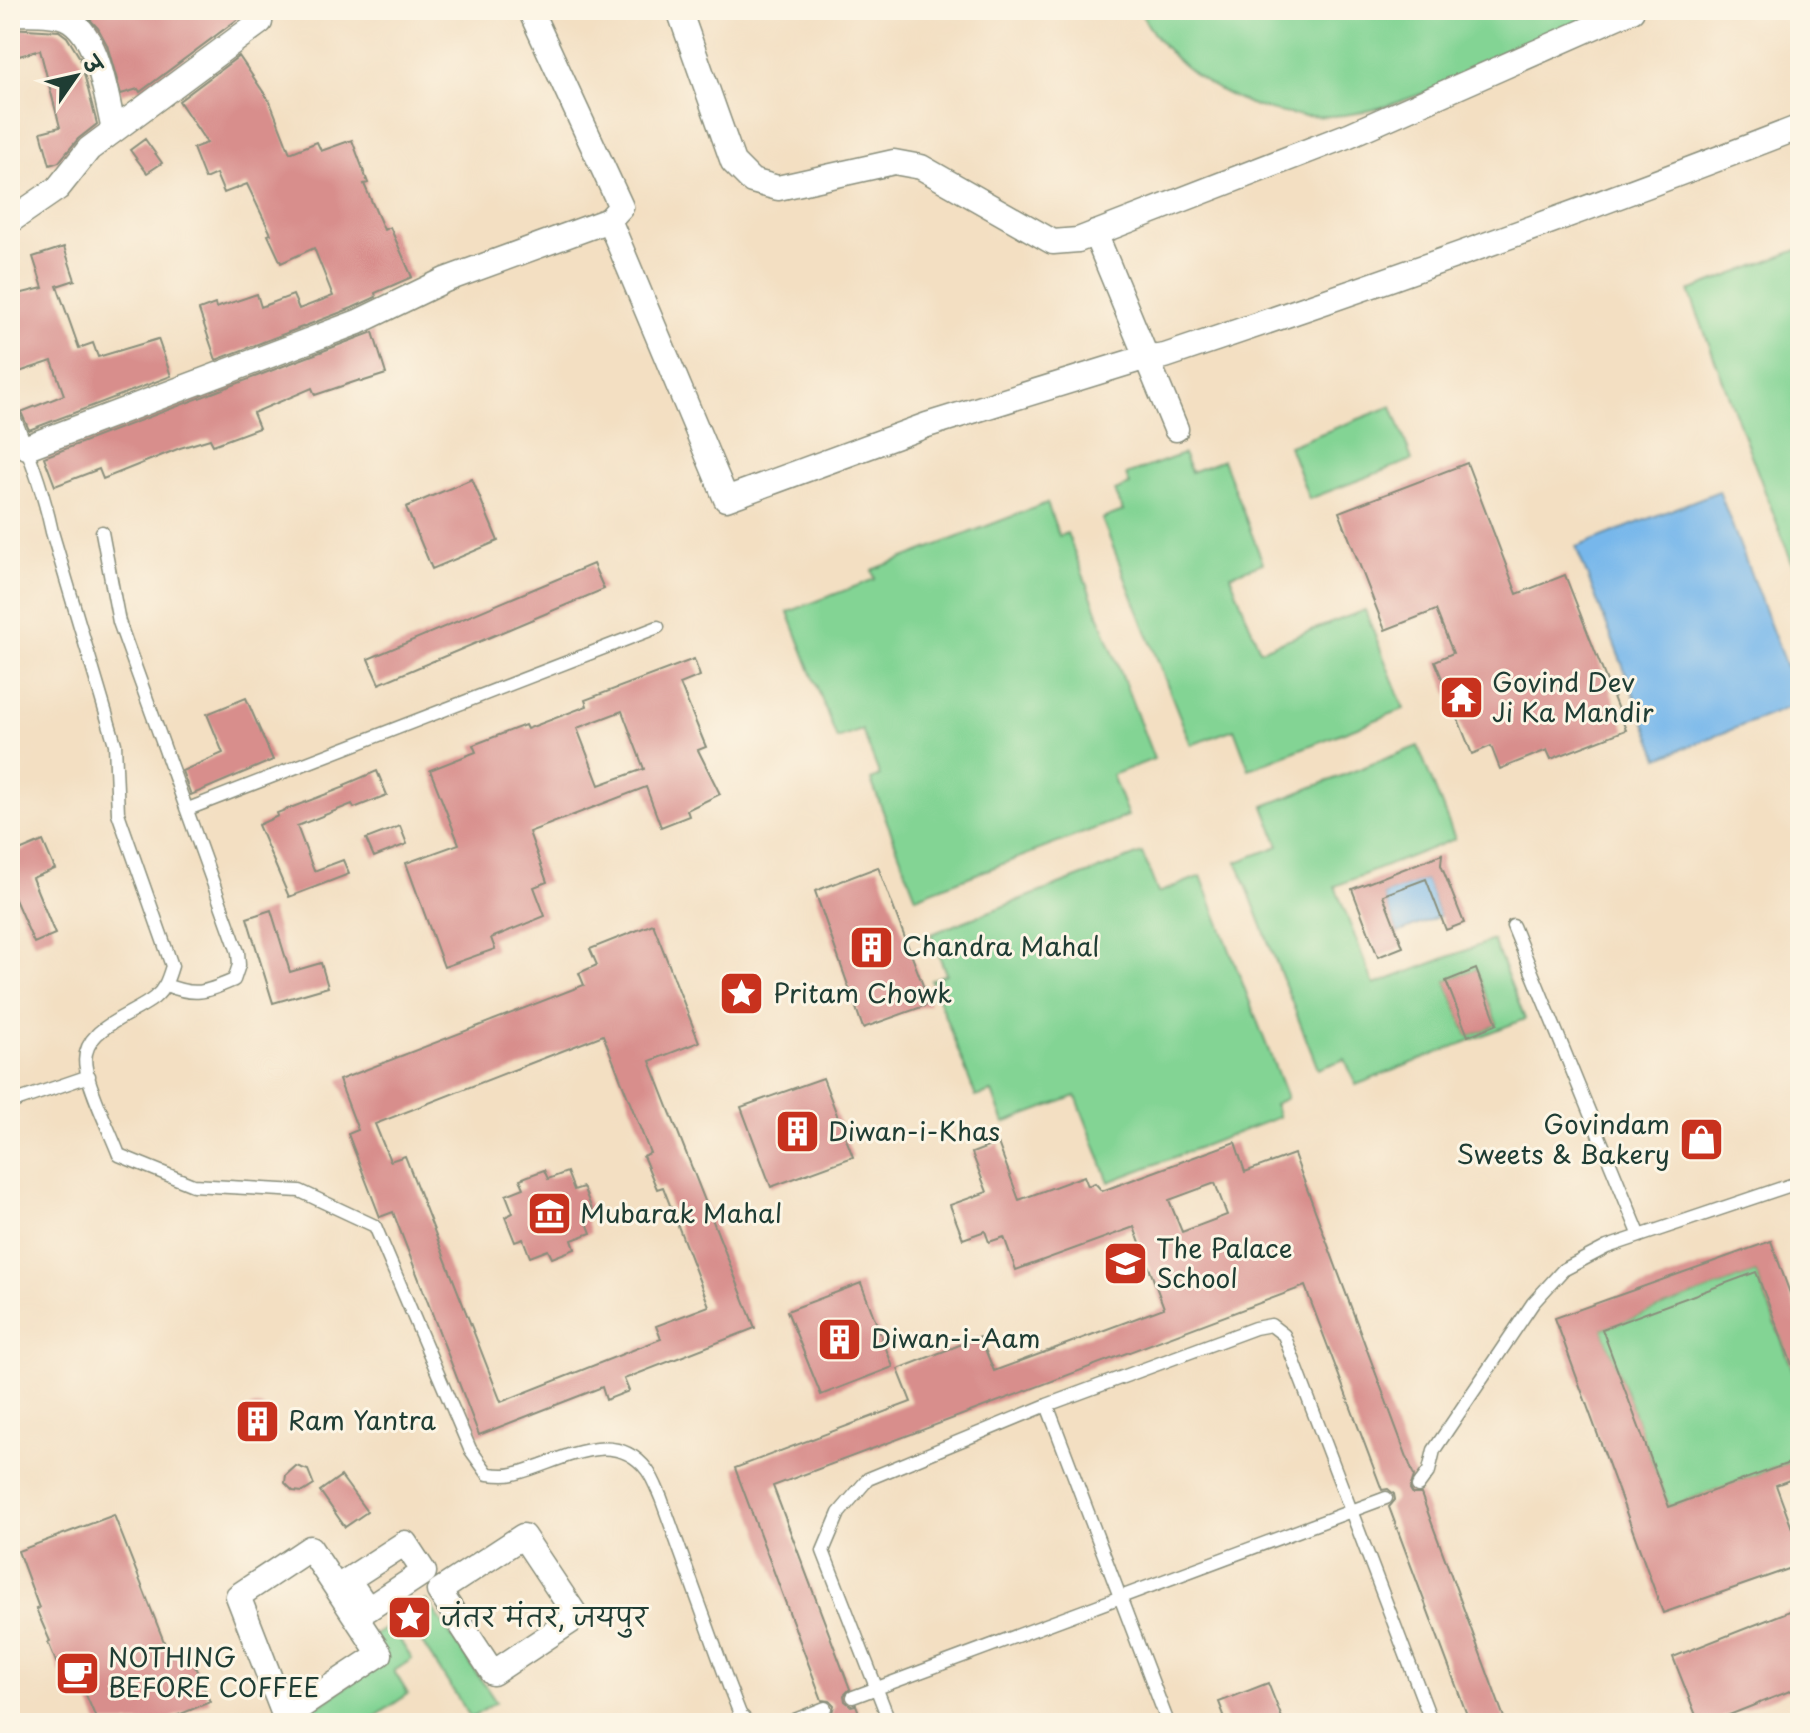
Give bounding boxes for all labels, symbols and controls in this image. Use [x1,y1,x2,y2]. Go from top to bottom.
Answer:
north arrow [36,36,116,116]
text: उ [75,47,113,81]
place label: Govind Dev Ji Ka Mandir [1492,662,1654,731]
temple icon: Govind Dev Ji Ka Mandir [1437,674,1485,722]
building icon: Chandra Mahal [847,923,895,971]
place label: Chandra Mahal [902,926,1100,965]
place icon: Pritam Chowk [718,970,766,1018]
place label: Pritam Chowk [773,973,952,1012]
place label: Govindam Sweets & Bakery [1457,1104,1670,1173]
building icon: Diwan-i-Khas [773,1108,821,1156]
place label: Diwan-i-Khas [828,1111,1000,1150]
shop icon: Govindam Sweets & Bakery [1677,1116,1725,1164]
museum icon: Mubarak Mahal [525,1190,573,1238]
place label: Mubarak Mahal [580,1193,782,1232]
place label: The Palace School [1156,1228,1292,1297]
school or university icon: The Palace School [1101,1240,1149,1288]
building icon: Diwan-i-Aam [816,1315,864,1363]
place label: Diwan-i-Aam [871,1318,1040,1357]
building icon: Ram Yantra [233,1397,281,1445]
place label: Ram Yantra [288,1400,436,1439]
place icon: जंतर मंतर, जयपुर [386,1594,434,1642]
place label: जंतर मंतर, जयपुर [439,1597,650,1638]
place label: NOTHING BEFORE COFFEE [108,1637,320,1706]
cafe icon: NOTHING BEFORE COFFEE [53,1649,101,1697]

